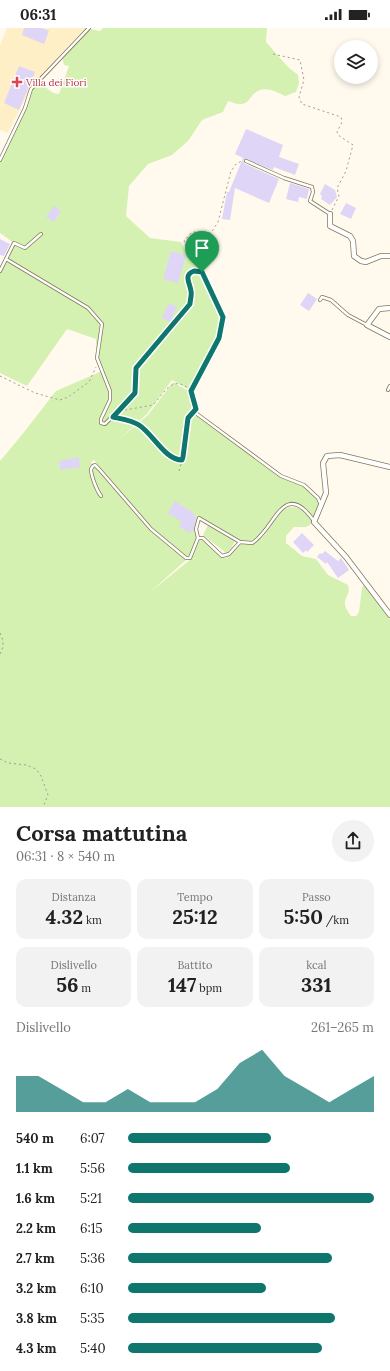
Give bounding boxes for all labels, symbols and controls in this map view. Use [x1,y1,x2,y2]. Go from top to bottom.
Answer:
text: 06:31 [20,5,56,24]
map controls [334,40,378,84]
button: layers [334,40,378,84]
marker: Villa dei Fiori [11,76,23,88]
place label: Villa dei Fiori [25,76,87,89]
pin [185,231,219,272]
icon: arrive [191,237,213,259]
text: Corsa mattutina [16,819,187,847]
button: share [332,820,374,862]
text: 06:31 · 8 × 540 m [16,848,115,865]
text: Distanza [52,890,96,904]
text: Tempo [177,890,213,904]
text: Passo [302,890,331,904]
text: 4.32 [46,904,83,929]
text: 25:12 [172,904,218,929]
text: 5:50 [284,904,323,929]
text: km [83,913,102,927]
text: /km [323,913,349,927]
text: Dislivello [50,958,97,972]
text: Battito [177,958,213,972]
text: kcal [306,958,326,972]
text: 56 [56,972,78,997]
text: 147 [168,972,196,997]
text: 331 [301,972,332,997]
text: m [78,981,91,995]
text: bpm [196,981,222,995]
text: Dislivello [16,1019,71,1036]
text: 261–265 m [311,1019,374,1036]
text: 540 m [16,1130,54,1147]
text: 6:07 [80,1130,105,1147]
text: 1.1 km [16,1160,53,1177]
text: 5:56 [80,1160,105,1177]
text: 1.6 km [16,1190,55,1207]
text: 5:21 [80,1190,102,1207]
text: 2.2 km [16,1220,56,1237]
text: 6:15 [80,1220,103,1237]
text: 2.7 km [16,1250,55,1267]
text: 5:36 [80,1250,105,1267]
text: 3.2 km [16,1280,56,1297]
text: 6:10 [80,1280,104,1297]
text: 3.8 km [16,1310,57,1327]
text: 5:35 [80,1310,105,1327]
text: 4.3 km [16,1340,57,1357]
text: 5:40 [80,1340,105,1357]

